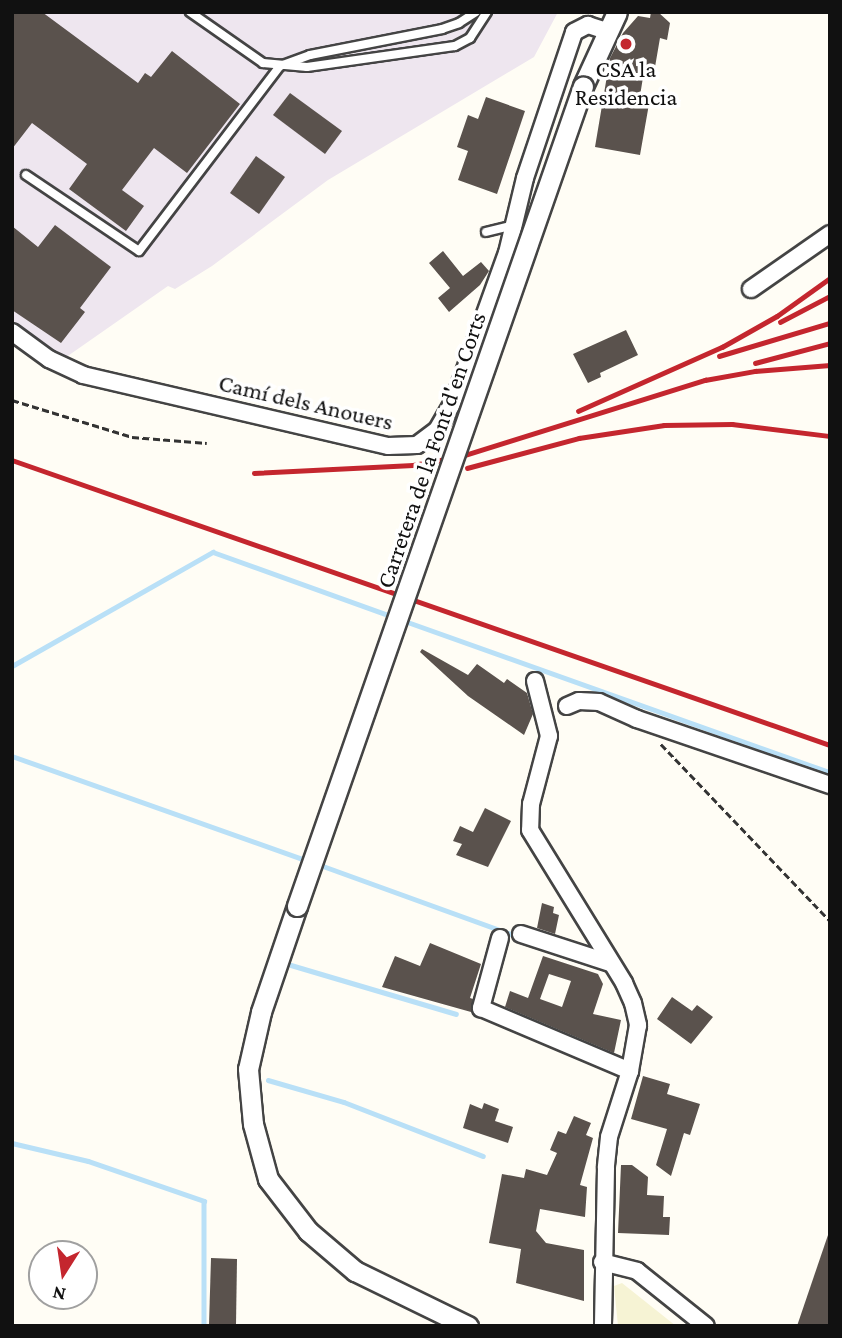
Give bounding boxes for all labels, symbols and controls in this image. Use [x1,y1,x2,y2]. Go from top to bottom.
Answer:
marker: CSA la Residencia [618,36,634,52]
place label: CSA la Residencia [575,55,677,111]
street label: Carretera de la Font d'en Corts [370,308,492,592]
street label: Camí dels Anouers [216,368,396,436]
north arrow [28,1240,98,1310]
text: N [50,1282,67,1306]

